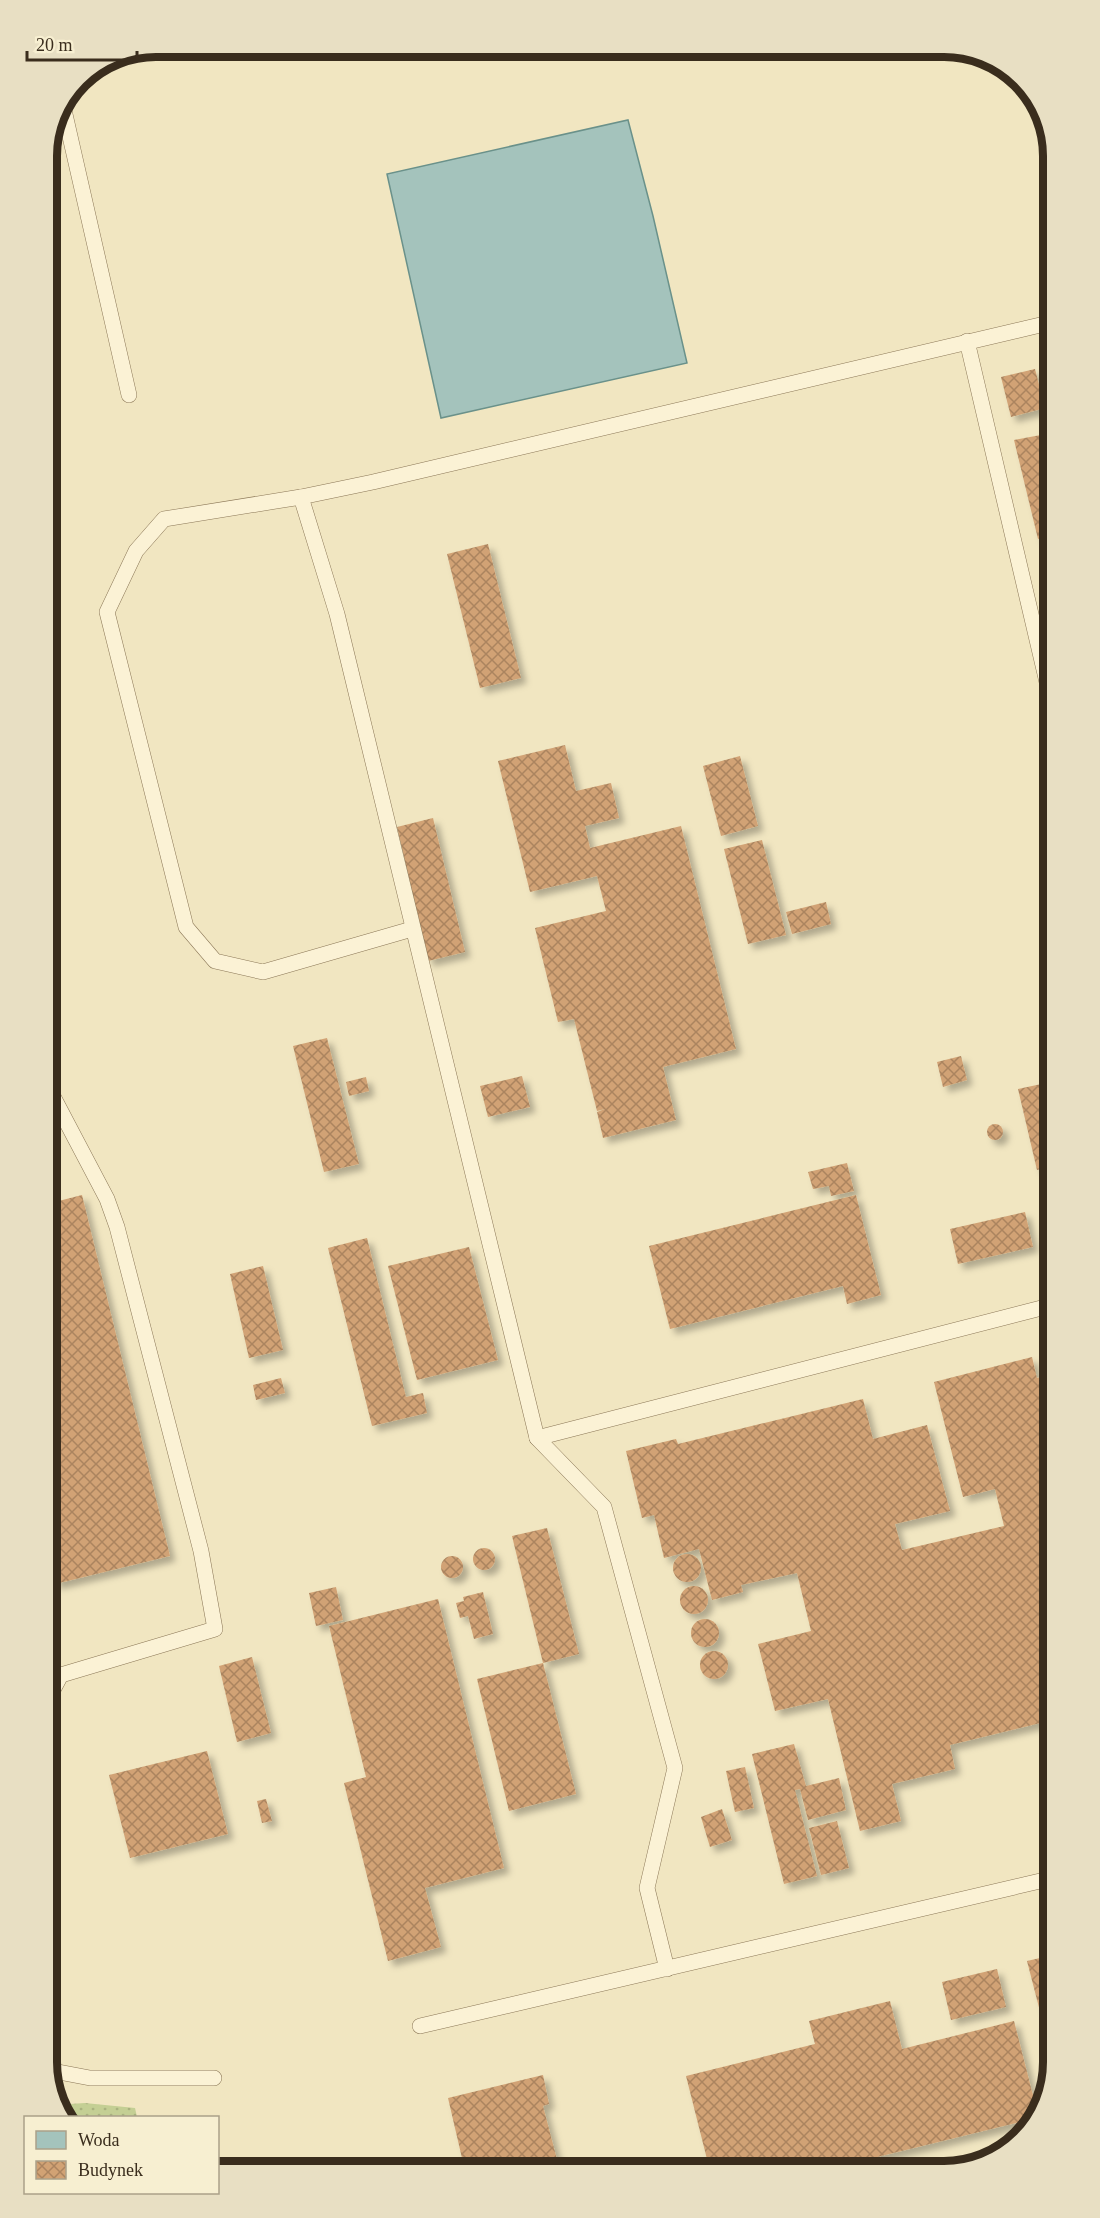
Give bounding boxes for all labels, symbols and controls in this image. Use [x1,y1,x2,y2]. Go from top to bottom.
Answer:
scale bar [27,24,136,62]
text: 20 m [36,35,73,55]
legend [24,2116,219,2194]
text: Woda [78,2130,120,2150]
text: Budynek [78,2160,143,2180]

